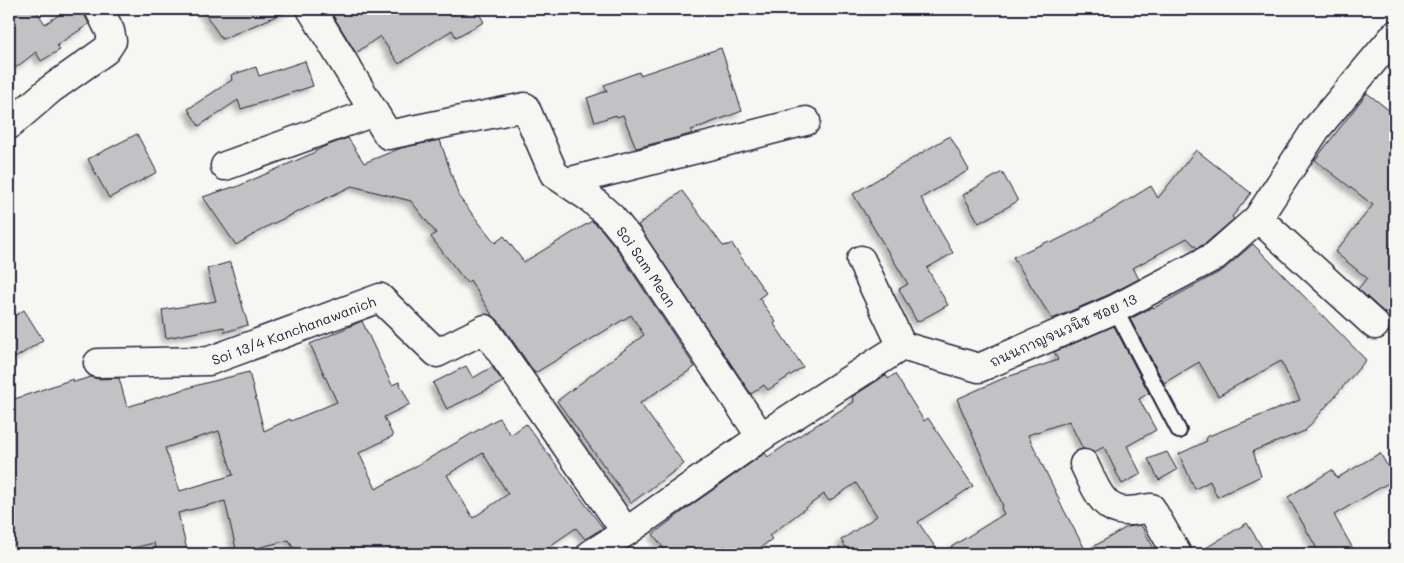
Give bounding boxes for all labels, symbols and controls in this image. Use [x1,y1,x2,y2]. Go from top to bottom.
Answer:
street label: Soi Sam Mean [613,222,681,310]
street label: ถนนกาญจนวนิช ซอย 13 [986,289,1140,371]
street label: Soi 13/4 Kanchanawanich [209,291,378,369]

